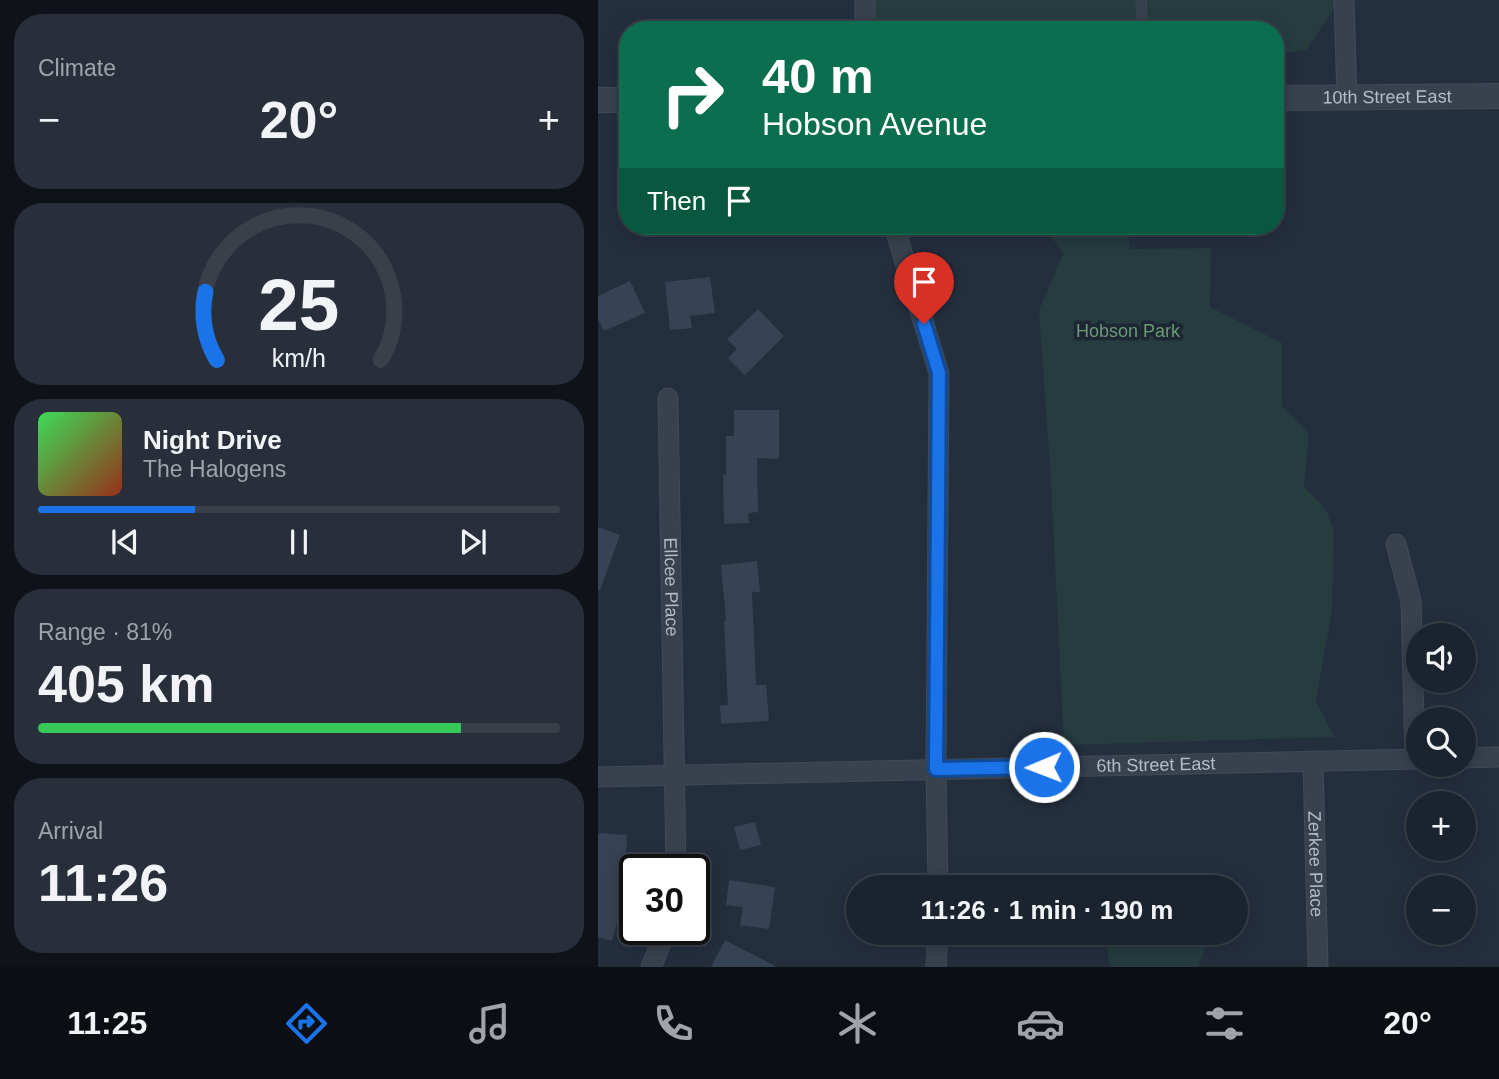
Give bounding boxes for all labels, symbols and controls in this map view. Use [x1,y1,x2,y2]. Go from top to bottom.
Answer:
icon: right [647,49,738,140]
text: 40 m [762,49,874,103]
text: Climate [38,55,116,81]
street label: 10th Street East [1322,86,1452,108]
text: 20° [260,91,338,149]
text: − [38,99,60,141]
text: + [538,99,560,141]
text: Hobson Avenue [762,106,987,142]
icon: arrive [720,182,758,220]
text: Then [647,186,706,216]
pin [894,252,954,324]
icon: arrive [905,263,943,301]
text: 25 [259,265,339,346]
park label: Hobson Park [1076,321,1181,341]
text: km/h [272,344,326,372]
text: Night Drive [143,425,282,455]
text: The Halogens [143,456,286,482]
icon: previous [106,523,144,561]
icon: pause [280,523,318,561]
icon: next [454,523,492,561]
street label: Ellcee Place [660,537,682,637]
text: Range · 81% [38,619,172,645]
map controls [1406,623,1476,945]
button: sound [1406,623,1476,693]
text: 405 km [38,655,214,713]
button: search [1406,707,1476,777]
position arrow [1007,730,1081,804]
street label: 6th Street East [1096,753,1216,776]
button: + [1406,791,1476,861]
street label: Zerkee Place [1304,811,1327,917]
text: Arrival [38,818,103,844]
text: 11:26 [38,854,168,912]
speed limit sign: 30 [619,854,710,945]
button: − [1406,875,1476,945]
text: 11:26 · 1 min · 190 m [921,895,1173,925]
icon: directions [282,999,331,1048]
icon: music [465,999,514,1048]
icon: phone [649,999,698,1048]
icon: climate [833,999,882,1048]
icon: car [1016,999,1065,1048]
icon: filters [1200,999,1249,1048]
text: 11:25 [67,1005,147,1041]
text: 20° [1383,1005,1432,1041]

